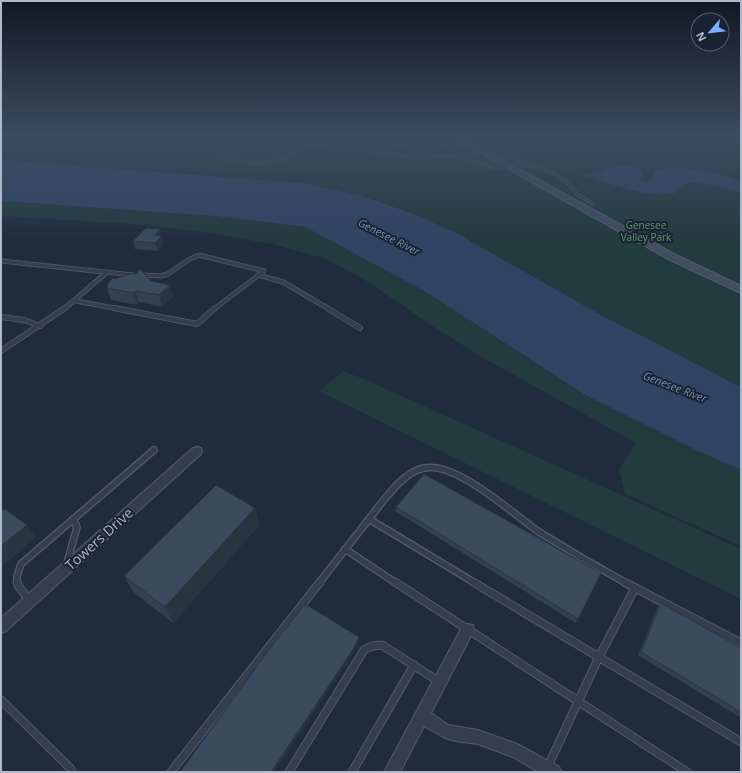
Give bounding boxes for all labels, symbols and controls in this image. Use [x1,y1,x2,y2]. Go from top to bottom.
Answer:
north arrow [690,12,730,52]
text: N [692,29,709,44]
water label: Genesee River [356,215,423,259]
park label: Genesee Valley Park [621,218,672,244]
water label: Genesee River [641,367,710,406]
street label: Towers Drive [61,503,137,574]

